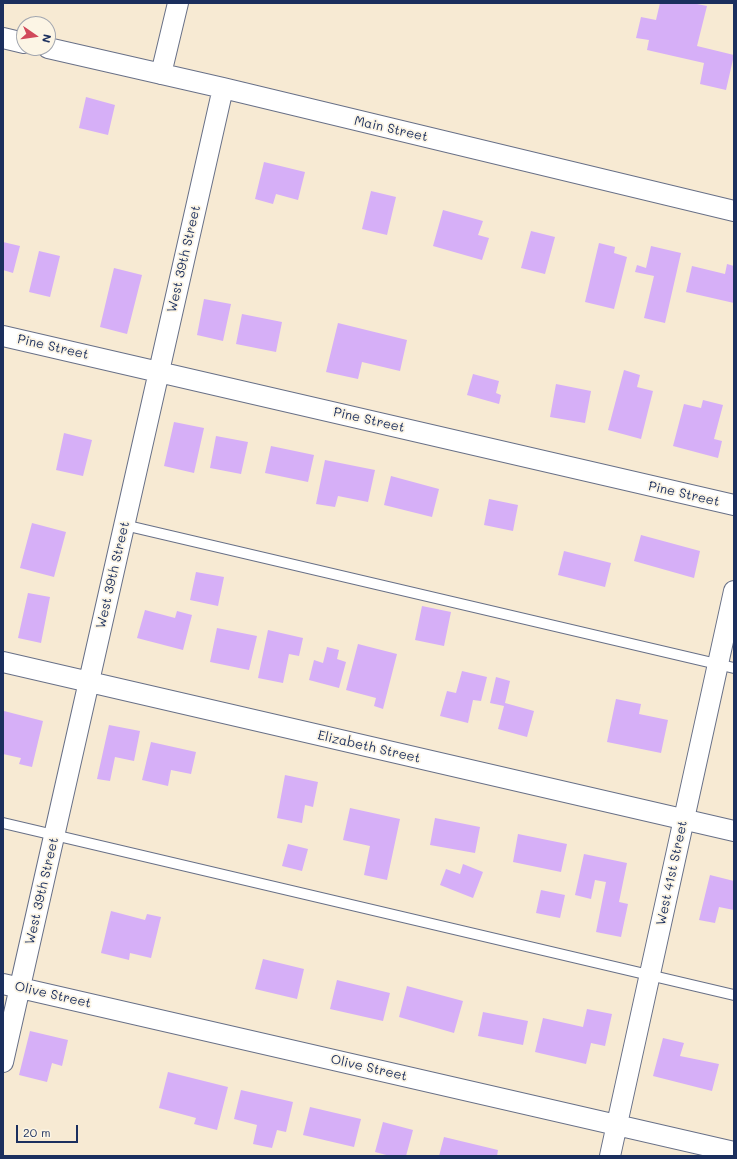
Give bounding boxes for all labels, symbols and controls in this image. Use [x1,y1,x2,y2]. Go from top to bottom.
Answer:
north arrow [16,16,56,56]
text: N [39,33,55,44]
street label: Main Street [353,113,429,145]
street label: West 39th Street [164,204,204,314]
street label: Pine Street [16,331,90,363]
street label: Pine Street [332,404,406,436]
street label: Pine Street [647,478,721,510]
street label: West 39th Street [93,520,133,630]
street label: Elizabeth Street [316,728,422,766]
street label: West 41st Street [653,819,691,927]
street label: West 39th Street [22,836,62,946]
street label: Olive Street [13,979,93,1011]
street label: Olive Street [329,1052,409,1084]
scale bar [18,1117,80,1143]
text: 20 m [23,1124,51,1140]

